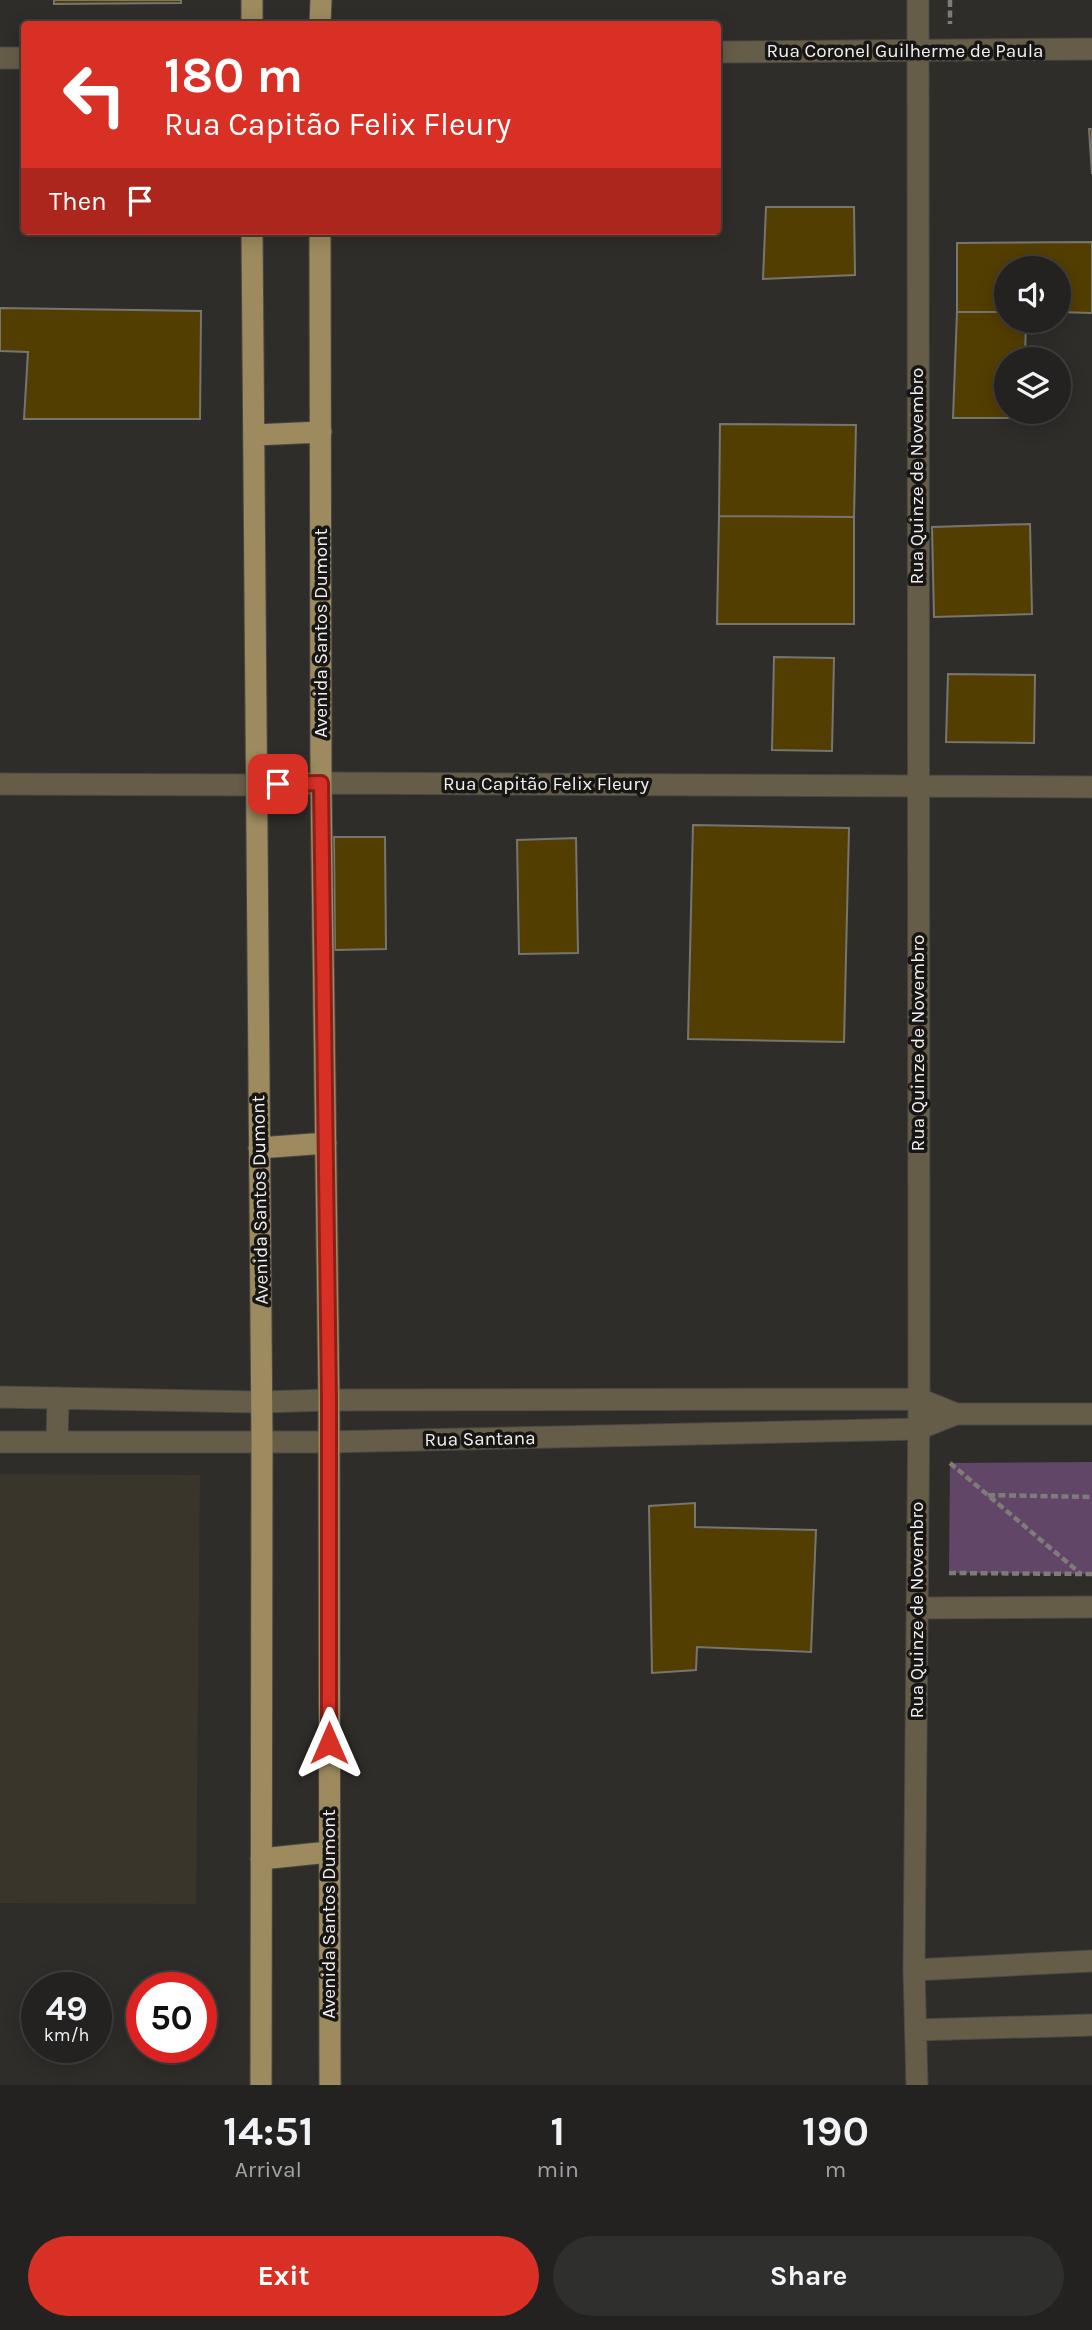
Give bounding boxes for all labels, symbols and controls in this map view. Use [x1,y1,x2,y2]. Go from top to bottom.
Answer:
street label: Rua Coronel Guilherme de Paula [766,40,1044,62]
text: 180 m [164,47,303,104]
icon: left [49,49,140,140]
text: Rua Capitão Felix Fleury [164,106,511,143]
icon: arrive [121,182,159,220]
text: Then [49,186,107,217]
map controls [994,256,1071,424]
button: sound [994,256,1071,333]
button: layers [994,347,1071,424]
street label: Rua Quinze de Novembro [906,368,928,584]
street label: Avenida Santos Dumont [310,528,332,738]
pin [248,754,308,814]
icon: arrive [259,765,297,803]
street label: Rua Capitão Felix Fleury [443,773,649,795]
street label: Rua Quinze de Novembro [907,935,929,1151]
street label: Avenida Santos Dumont [247,1095,273,1305]
street label: Rua Santana [424,1427,536,1451]
street label: Rua Quinze de Novembro [906,1502,928,1718]
position arrow [292,1706,366,1780]
street label: Avenida Santos Dumont [318,1809,340,2019]
speed limit sign: 50 [126,1972,217,2063]
text: 49 [45,1988,88,2029]
text: km/h [44,2024,89,2046]
text: 14:51 [223,2106,314,2156]
text: 1 [550,2106,565,2156]
text: 190 [802,2106,869,2156]
text: Arrival [235,2156,302,2183]
text: min [537,2156,579,2183]
text: m [825,2156,846,2183]
button: Exit [28,2236,539,2316]
button: Share [553,2236,1064,2316]

